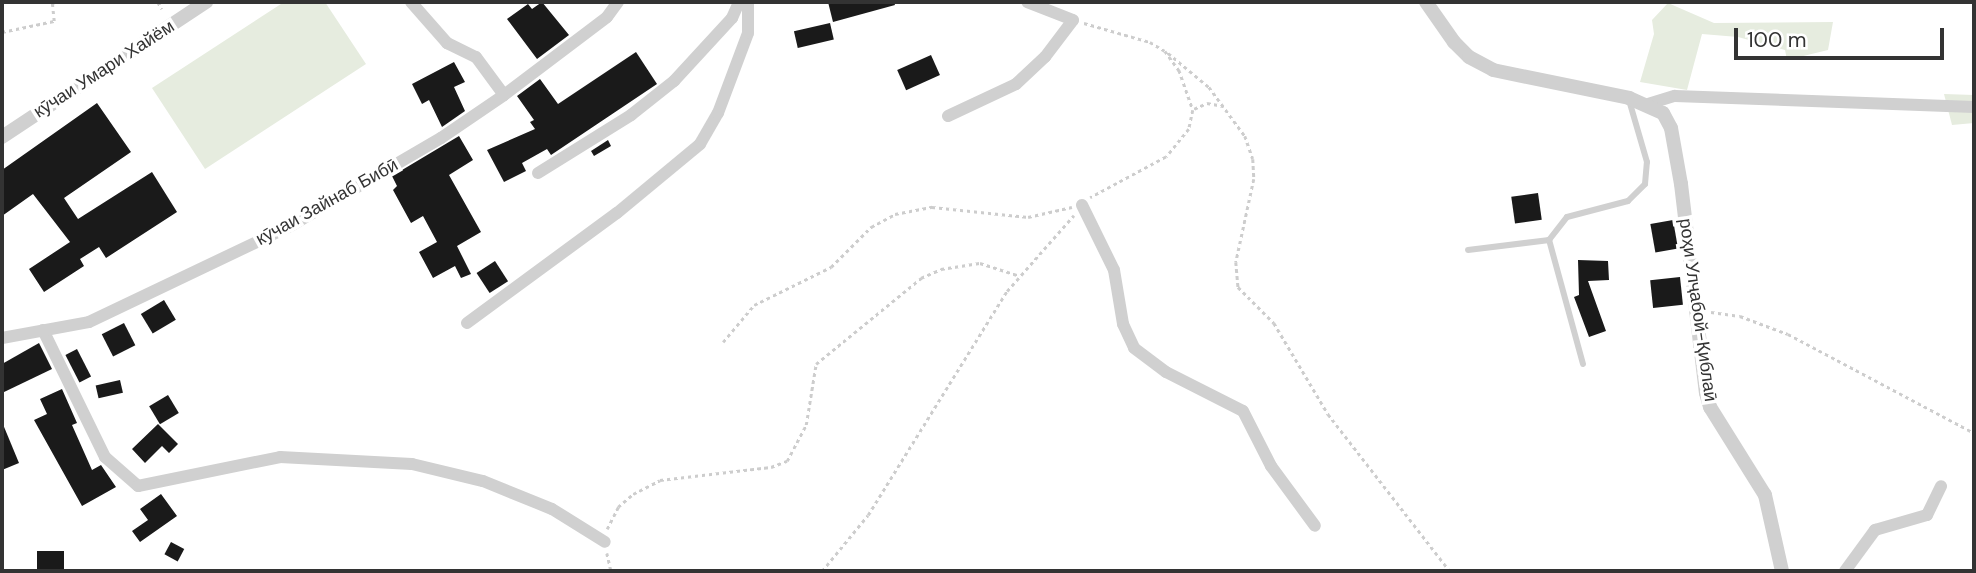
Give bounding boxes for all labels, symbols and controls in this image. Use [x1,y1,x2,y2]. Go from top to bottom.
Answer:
scale bar [1738,14,1948,58]
street label: кӯчаи Умари Хайём [30,15,178,123]
text: 100 m [1747,26,1807,54]
street label: кӯчаи Зайнаб Бибӣ [252,154,402,250]
street label: роҳи Улҷабой-Қиблаӣ [1674,217,1722,403]

